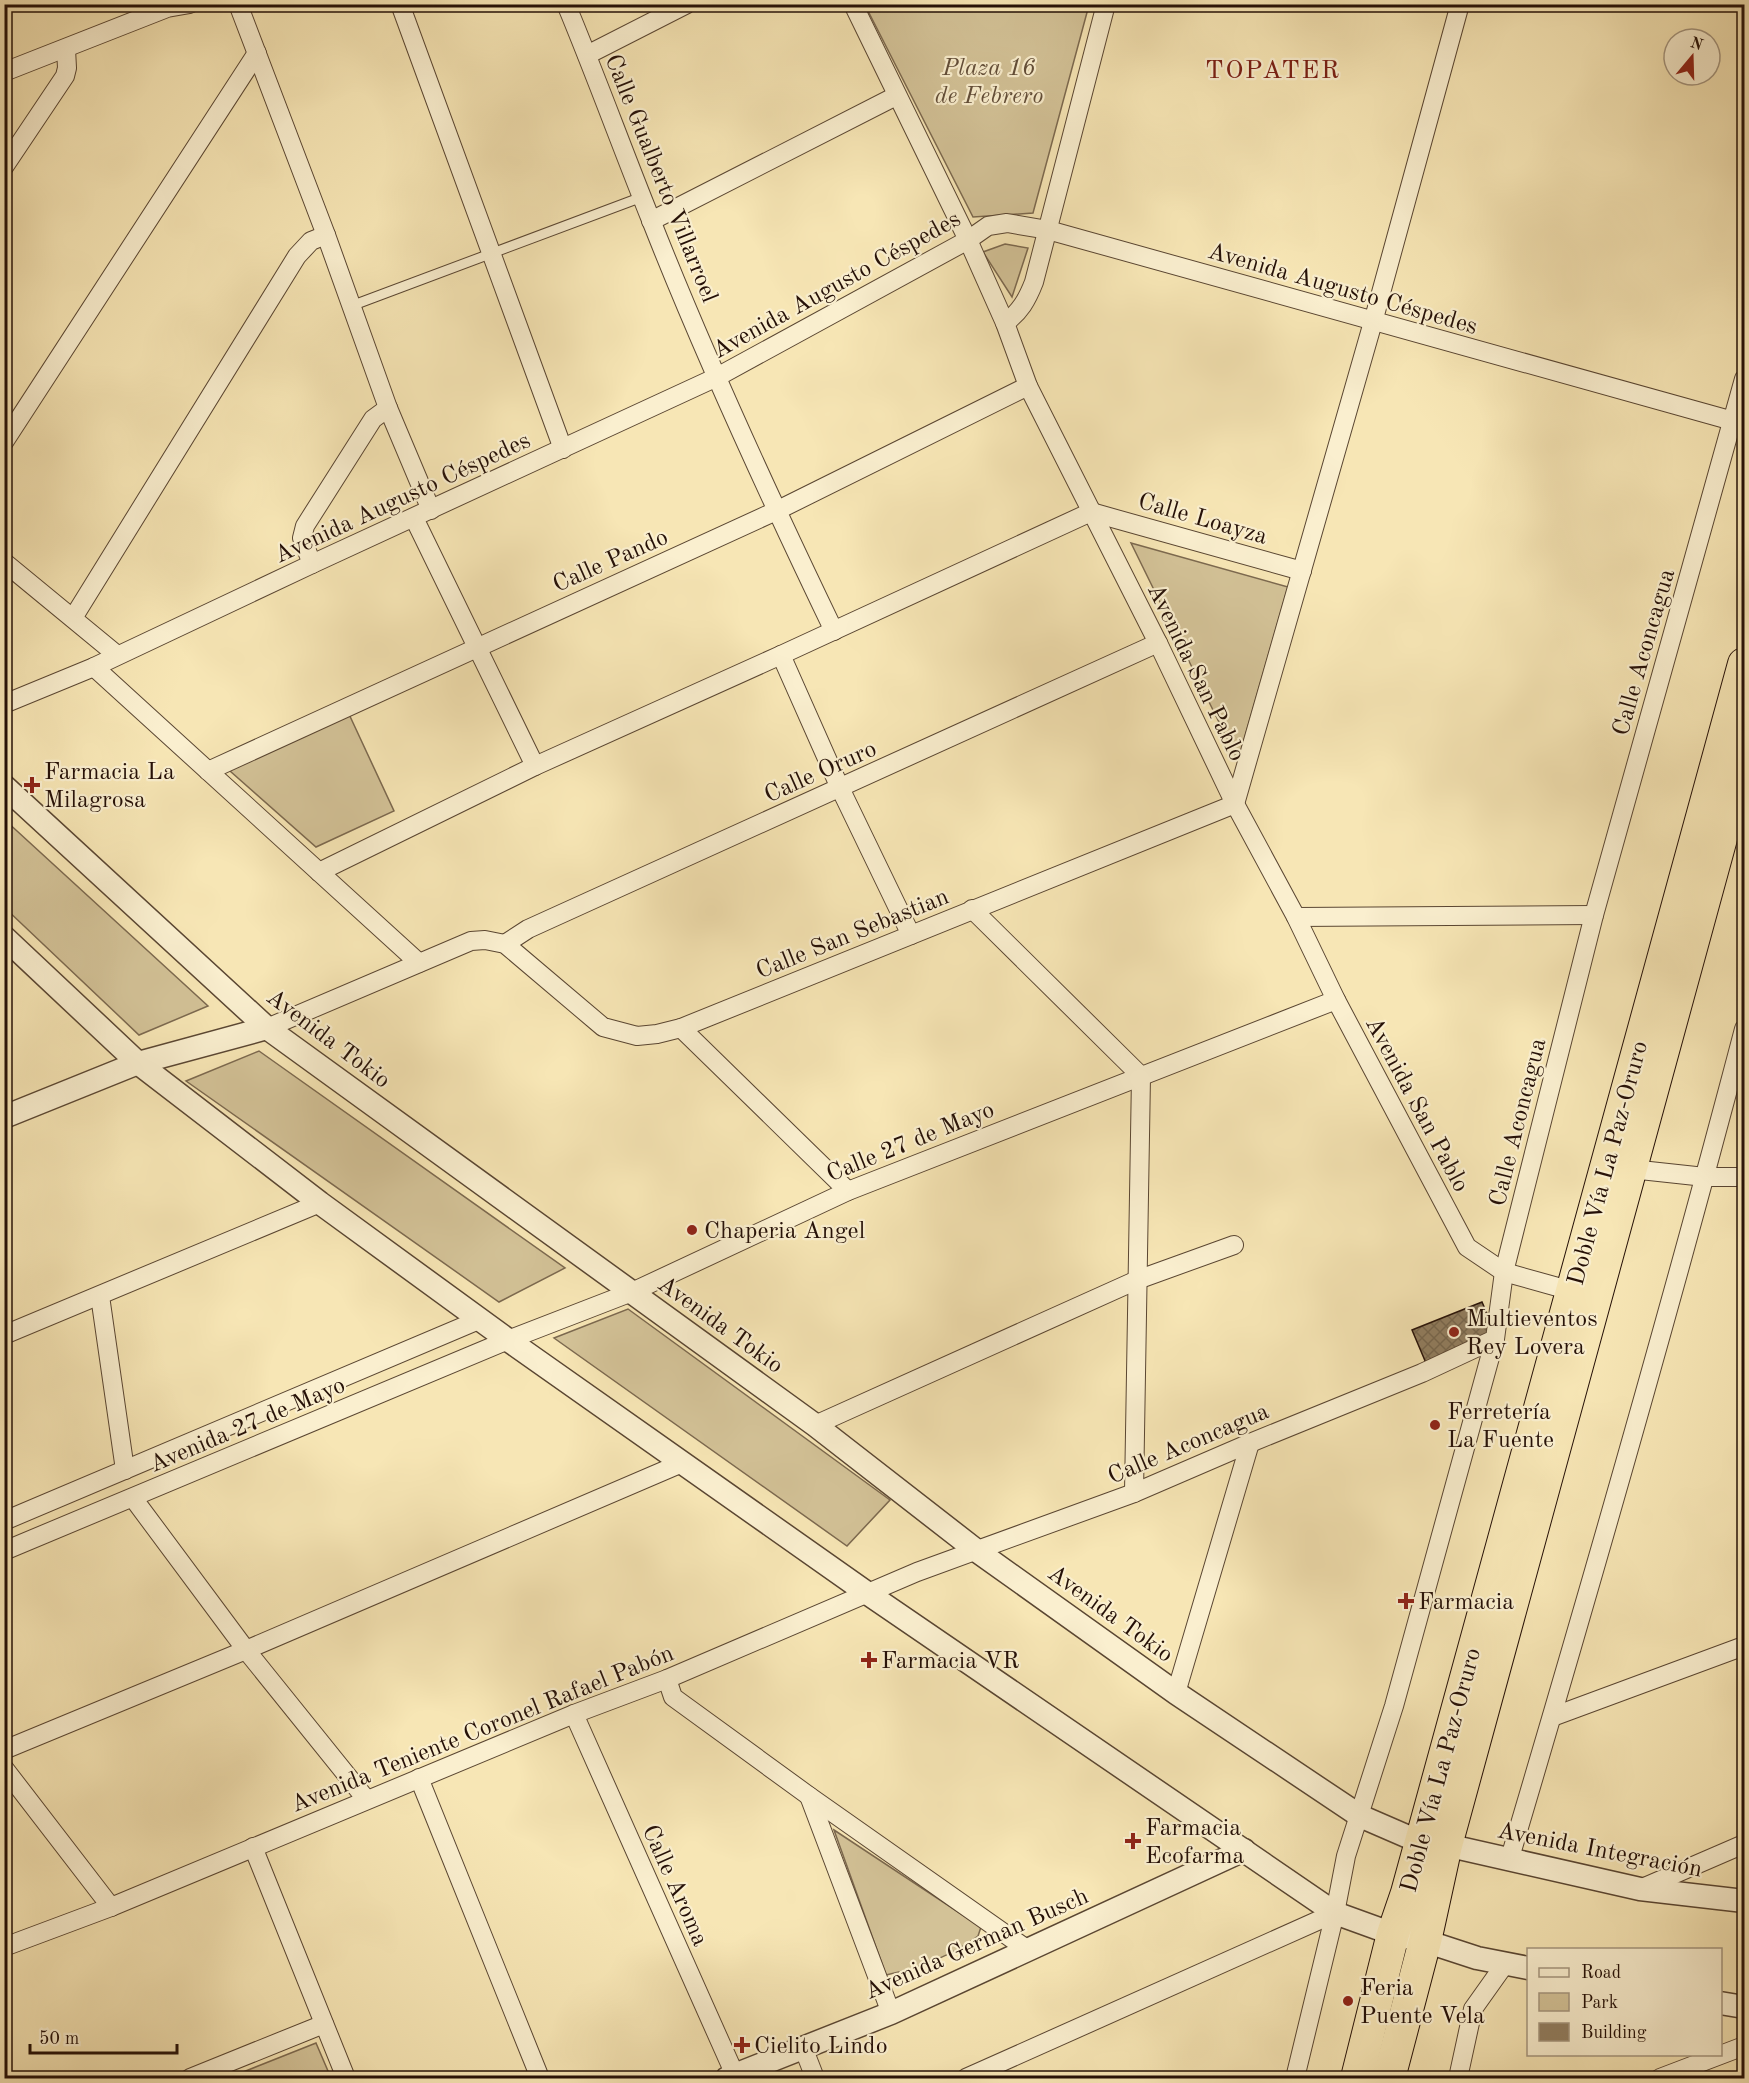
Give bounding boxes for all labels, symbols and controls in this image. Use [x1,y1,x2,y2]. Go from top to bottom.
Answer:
north arrow [1662,27,1722,87]
text: N [1688,35,1705,55]
street label: Calle Gualberto Villarroel [599,51,721,306]
park label: Plaza 16 de Febrero [935,57,1043,109]
district label: TOPATER [1205,58,1341,84]
street label: Avenida Augusto Céspedes [709,208,965,364]
street label: Avenida Augusto Céspedes [1205,240,1480,340]
street label: Avenida Augusto Céspedes [271,429,534,569]
street label: Calle Loayza [1135,490,1270,550]
street label: Calle Pando [550,526,672,598]
street label: Calle Aconcagua [1610,566,1680,739]
street label: Avenida San Pablo [1142,580,1249,765]
street label: Calle Oruro [761,737,880,808]
place label: Farmacia La Milagrosa [44,761,175,813]
marker: Farmacia La Milagrosa [25,778,39,792]
street label: Calle San Sebastian [753,885,952,984]
street label: Avenida Tokio [261,985,394,1094]
street label: Avenida San Pablo [1360,1014,1472,1196]
street label: Calle Aconcagua [1486,1036,1551,1209]
street label: Doble Vía La Paz-Oruro [1565,1039,1653,1288]
street label: Calle 27 de Mayo [823,1098,998,1187]
place label: Chaperia Angel [704,1220,865,1244]
marker: Chaperia Angel [685,1223,699,1237]
street label: Avenida Tokio [653,1272,787,1379]
place label: Multieventos Rey Lovera [1466,1308,1598,1360]
marker: Multieventos Rey Lovera [1447,1325,1461,1339]
street label: Avenida 27 de Mayo [147,1374,349,1478]
street label: Calle Aconcagua [1105,1400,1273,1490]
place label: Ferretería La Fuente [1447,1401,1554,1453]
marker: Ferretería La Fuente [1428,1418,1442,1432]
street label: Avenida Tokio [1043,1561,1177,1668]
place label: Farmacia [1418,1591,1514,1615]
marker: Farmacia [1399,1594,1413,1608]
street label: Avenida Teniente Coronel Rafael Pabón [288,1642,678,1818]
street label: Doble Vía La Paz-Oruro [1398,1646,1486,1895]
place label: Farmacia VR [881,1650,1020,1674]
marker: Farmacia VR [862,1653,876,1667]
place label: Farmacia Ecofarma [1145,1817,1245,1869]
street label: Avenida Integración [1495,1819,1704,1883]
street label: Calle Aroma [637,1822,712,1950]
marker: Farmacia Ecofarma [1126,1834,1140,1848]
street label: Avenida German Busch [861,1885,1092,2005]
legend [1527,1948,1722,2056]
text: Road [1581,1964,1621,1982]
place label: Feria Puente Vela [1360,1977,1485,2029]
marker: Feria Puente Vela [1341,1994,1355,2008]
text: Park [1581,1994,1618,2012]
scale bar [30,2017,177,2055]
text: Building [1581,2024,1647,2042]
text: 50 m [39,2030,79,2048]
place label: Cielito Lindo [754,2035,888,2059]
marker: Cielito Lindo [735,2038,749,2052]

